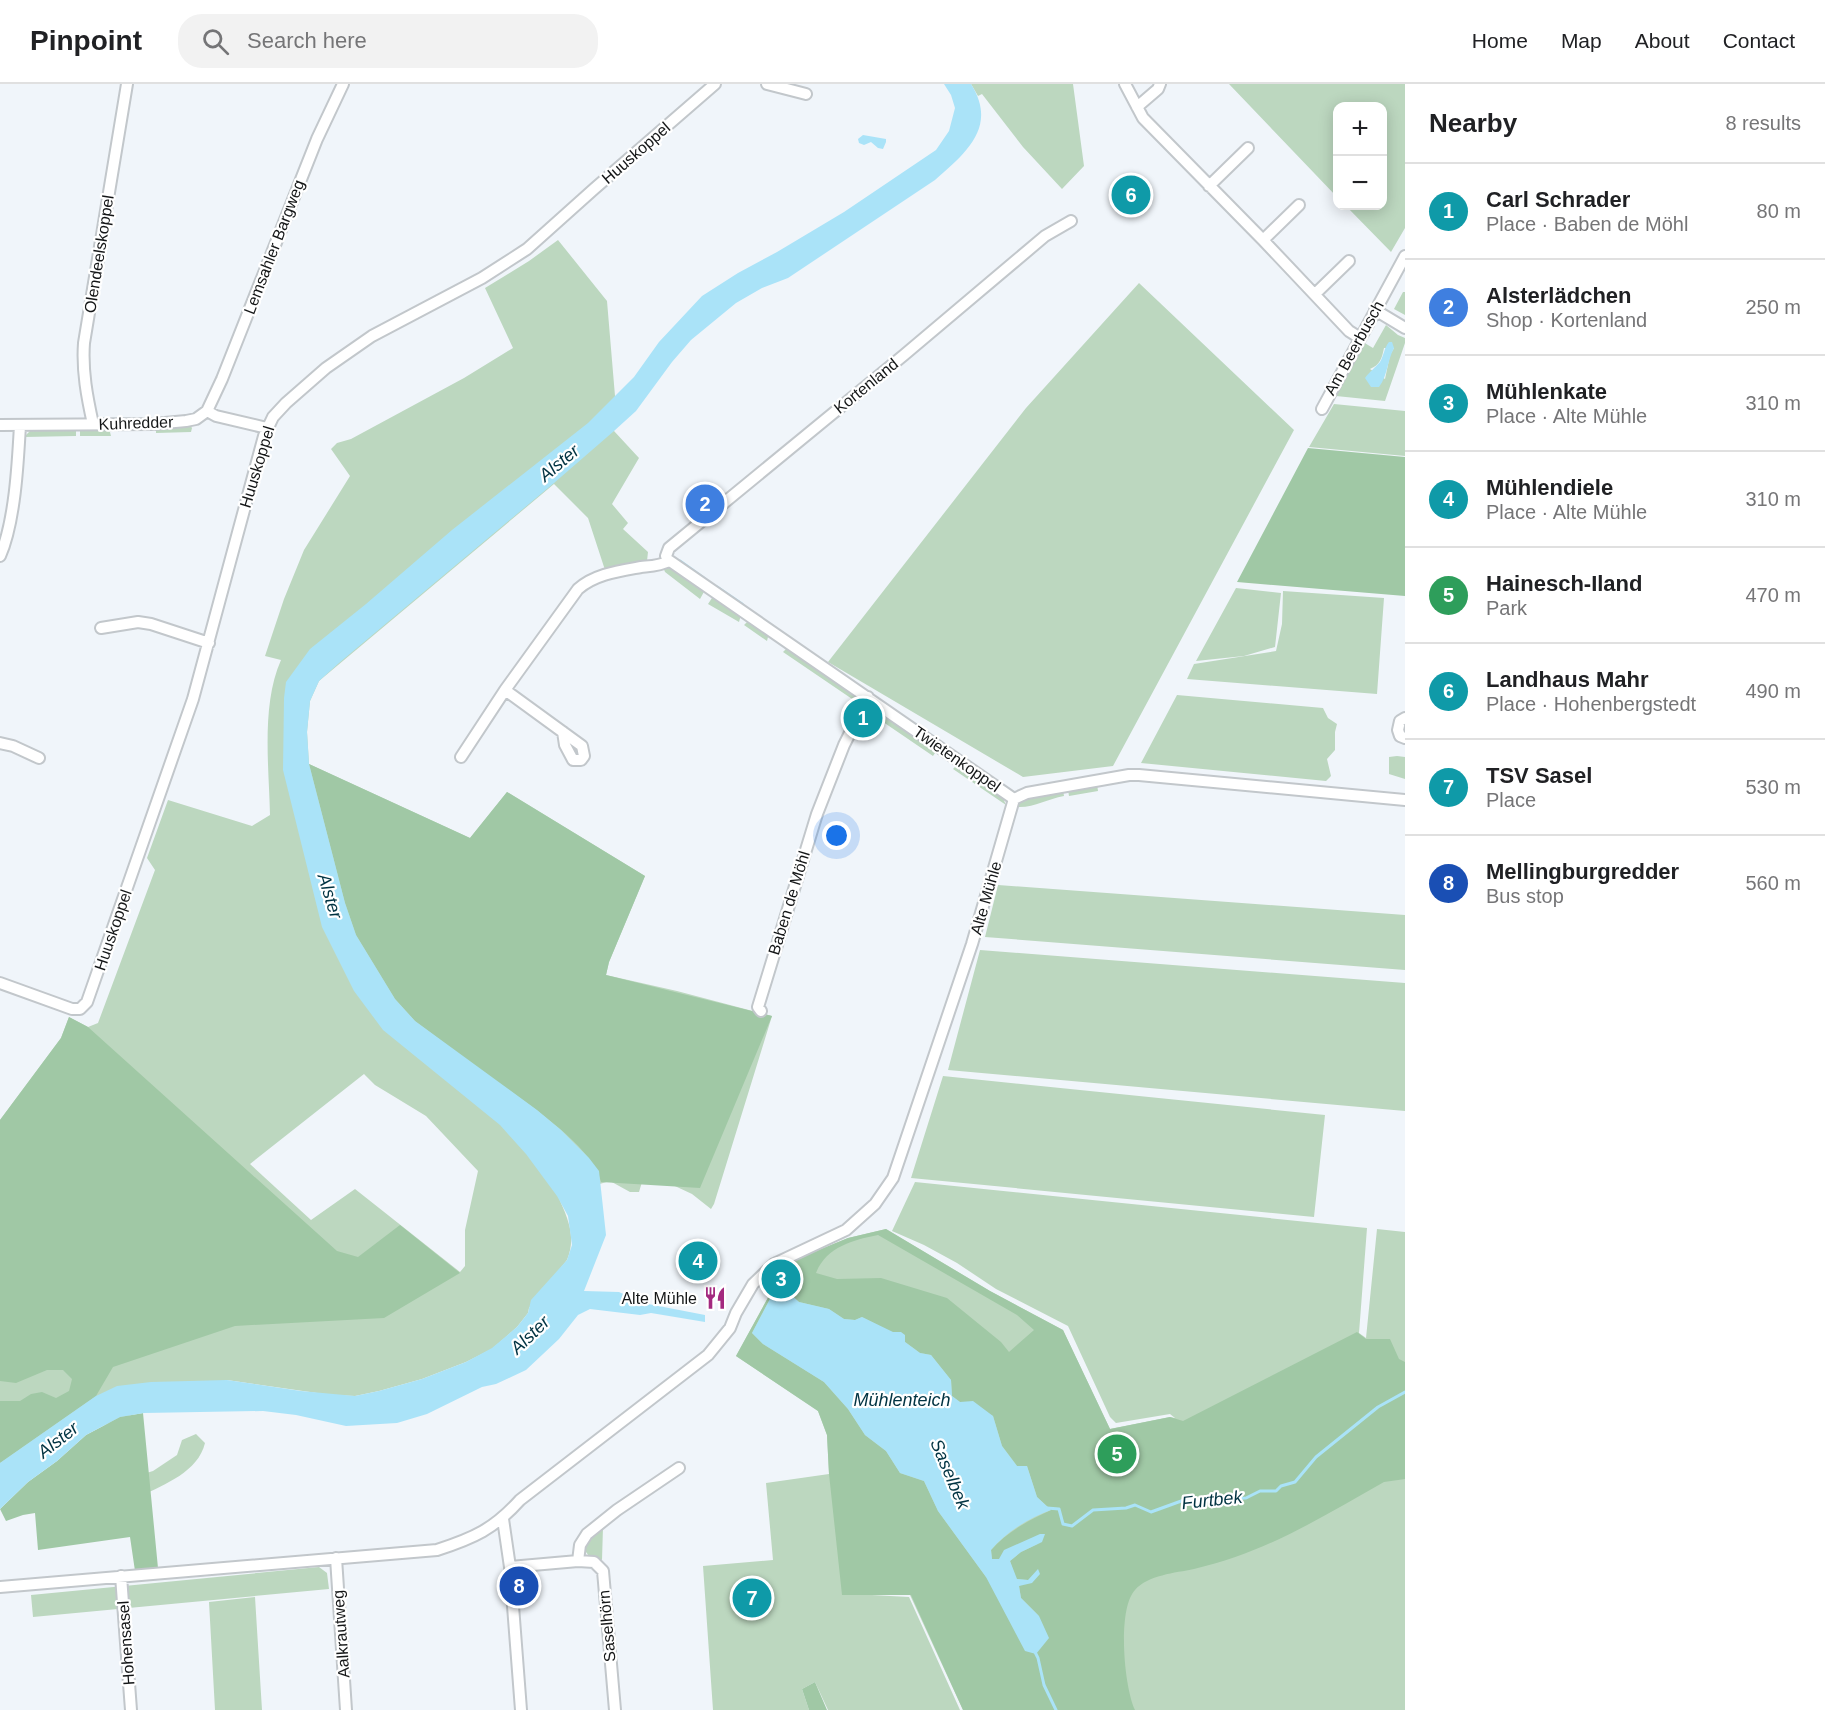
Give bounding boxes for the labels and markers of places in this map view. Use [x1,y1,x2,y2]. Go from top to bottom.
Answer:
pin: 6 [1112,172,1150,218]
pin: 2 [686,482,724,526]
pin: 1 [844,696,882,740]
pin: 4 [678,1238,718,1284]
pin: 3 [762,1256,800,1302]
restaurant icon: Alte Mühle [702,1285,728,1311]
place label: Alte Mühle [621,1290,697,1307]
pin: 5 [1098,1432,1136,1476]
pin: 8 [500,1564,538,1608]
pin: 7 [732,1576,771,1621]

